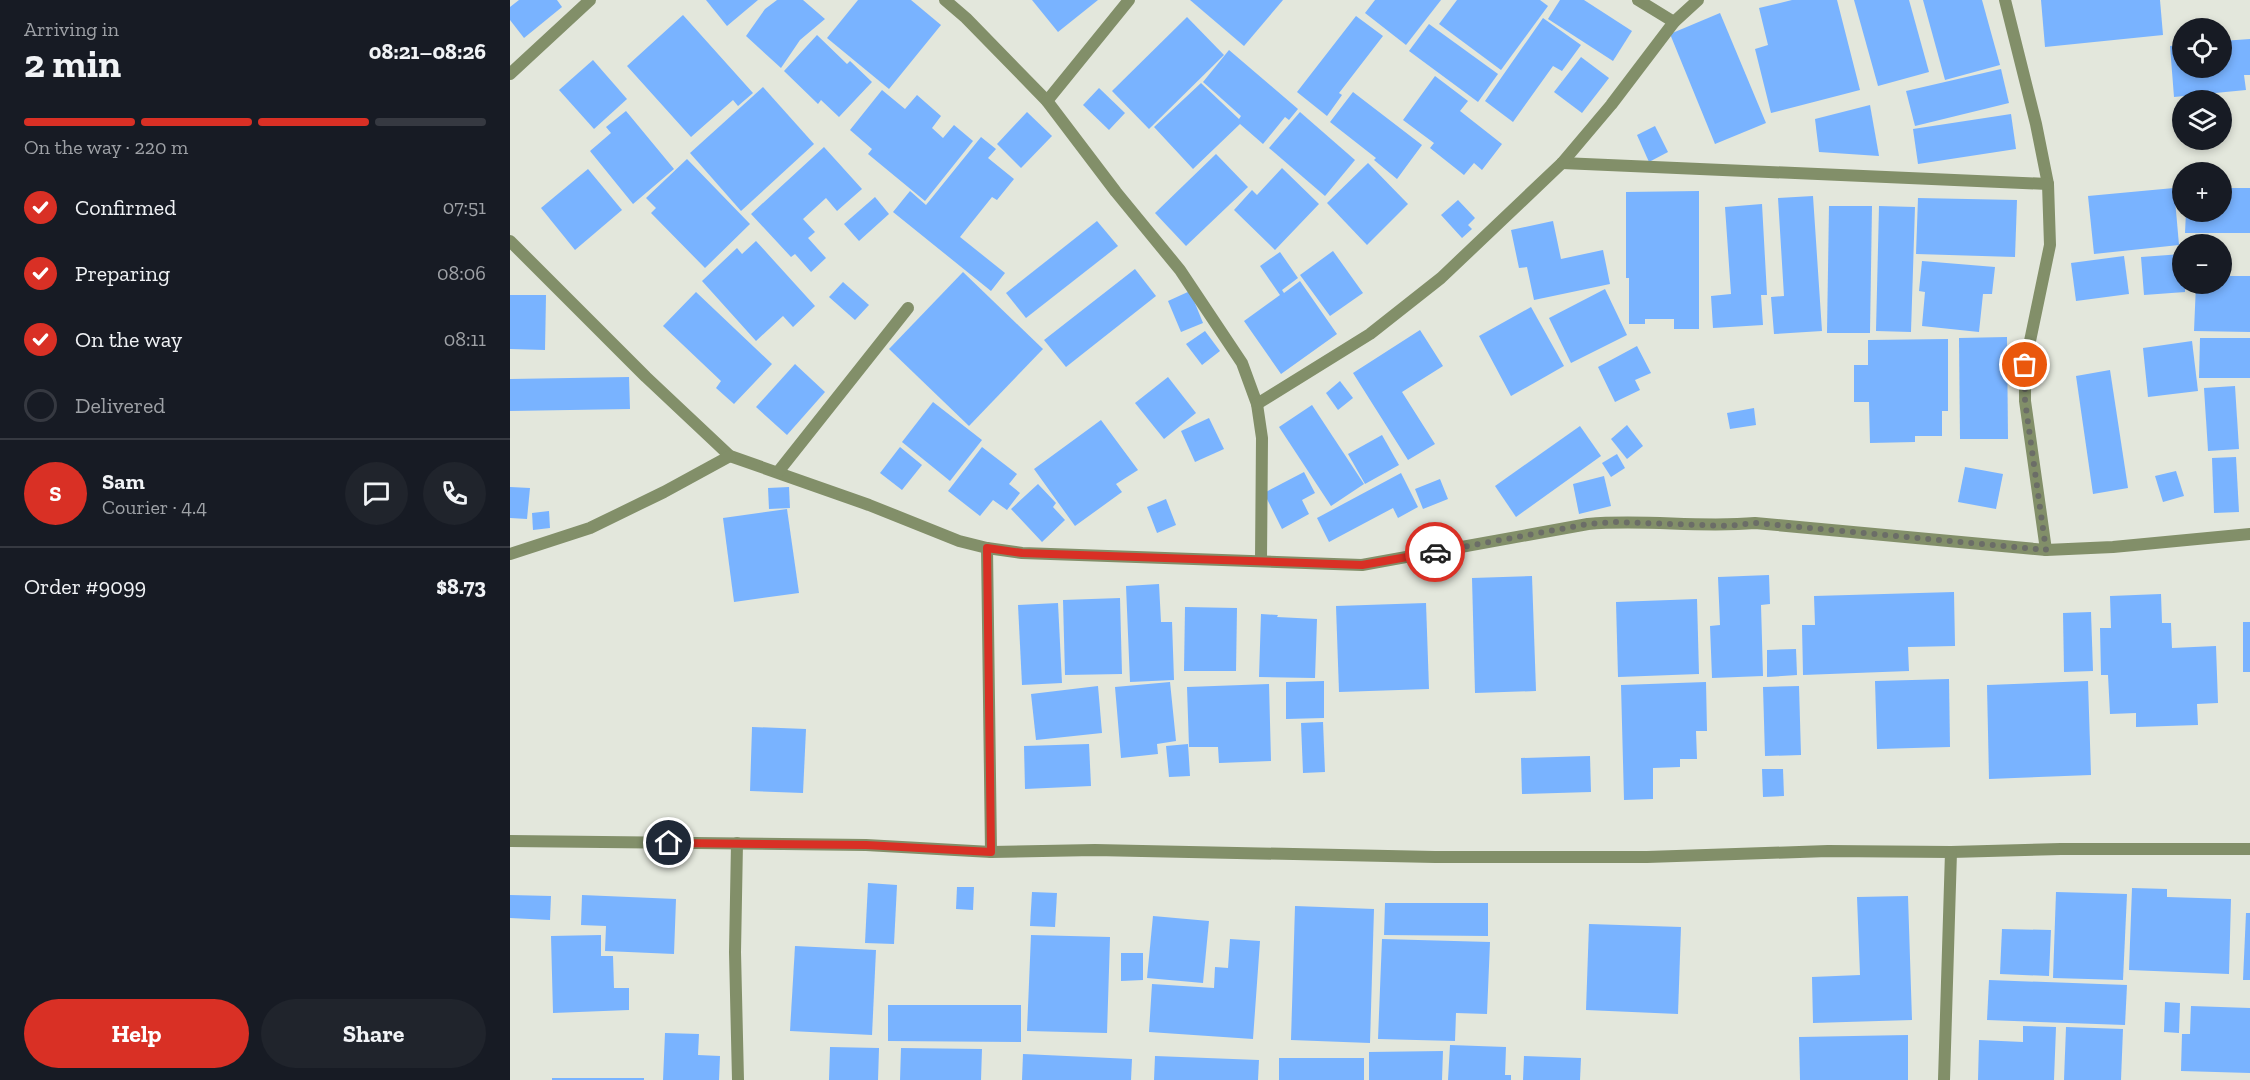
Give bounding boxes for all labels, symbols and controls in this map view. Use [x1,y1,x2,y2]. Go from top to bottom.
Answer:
text: Arriving in [24,17,119,41]
map controls [2172,18,2232,294]
button: locate [2172,18,2232,78]
text: 08:21–08:26 [369,38,486,65]
text: 2 min [24,40,121,87]
button: layers [2172,90,2232,150]
text: On the way · 220 m [24,135,188,159]
button: + [2172,162,2232,222]
icon: check [24,191,57,224]
text: Confirmed [75,194,176,221]
text: 07:51 [443,195,486,219]
button: − [2172,234,2232,294]
icon: check [24,257,57,290]
text: Preparing [75,260,170,287]
text: 08:06 [437,261,486,285]
icon: check [24,323,57,356]
text: On the way [75,326,182,353]
text: 08:11 [444,327,486,351]
pin [1999,339,2050,390]
icon: bag [2008,348,2041,381]
text: Delivered [75,392,165,419]
button: chat [345,462,408,525]
button: phone [423,462,486,525]
text: Sam [102,468,145,495]
text: S [49,480,62,507]
text: Courier · 4.4 [102,495,207,519]
courier [1405,522,1465,582]
icon: car [1419,536,1452,569]
text: Order #9099 [24,573,146,600]
text: $8.73 [436,573,486,600]
pin [643,817,694,868]
icon: home [652,826,685,859]
button: Help [24,999,249,1068]
button: Share [261,999,486,1068]

